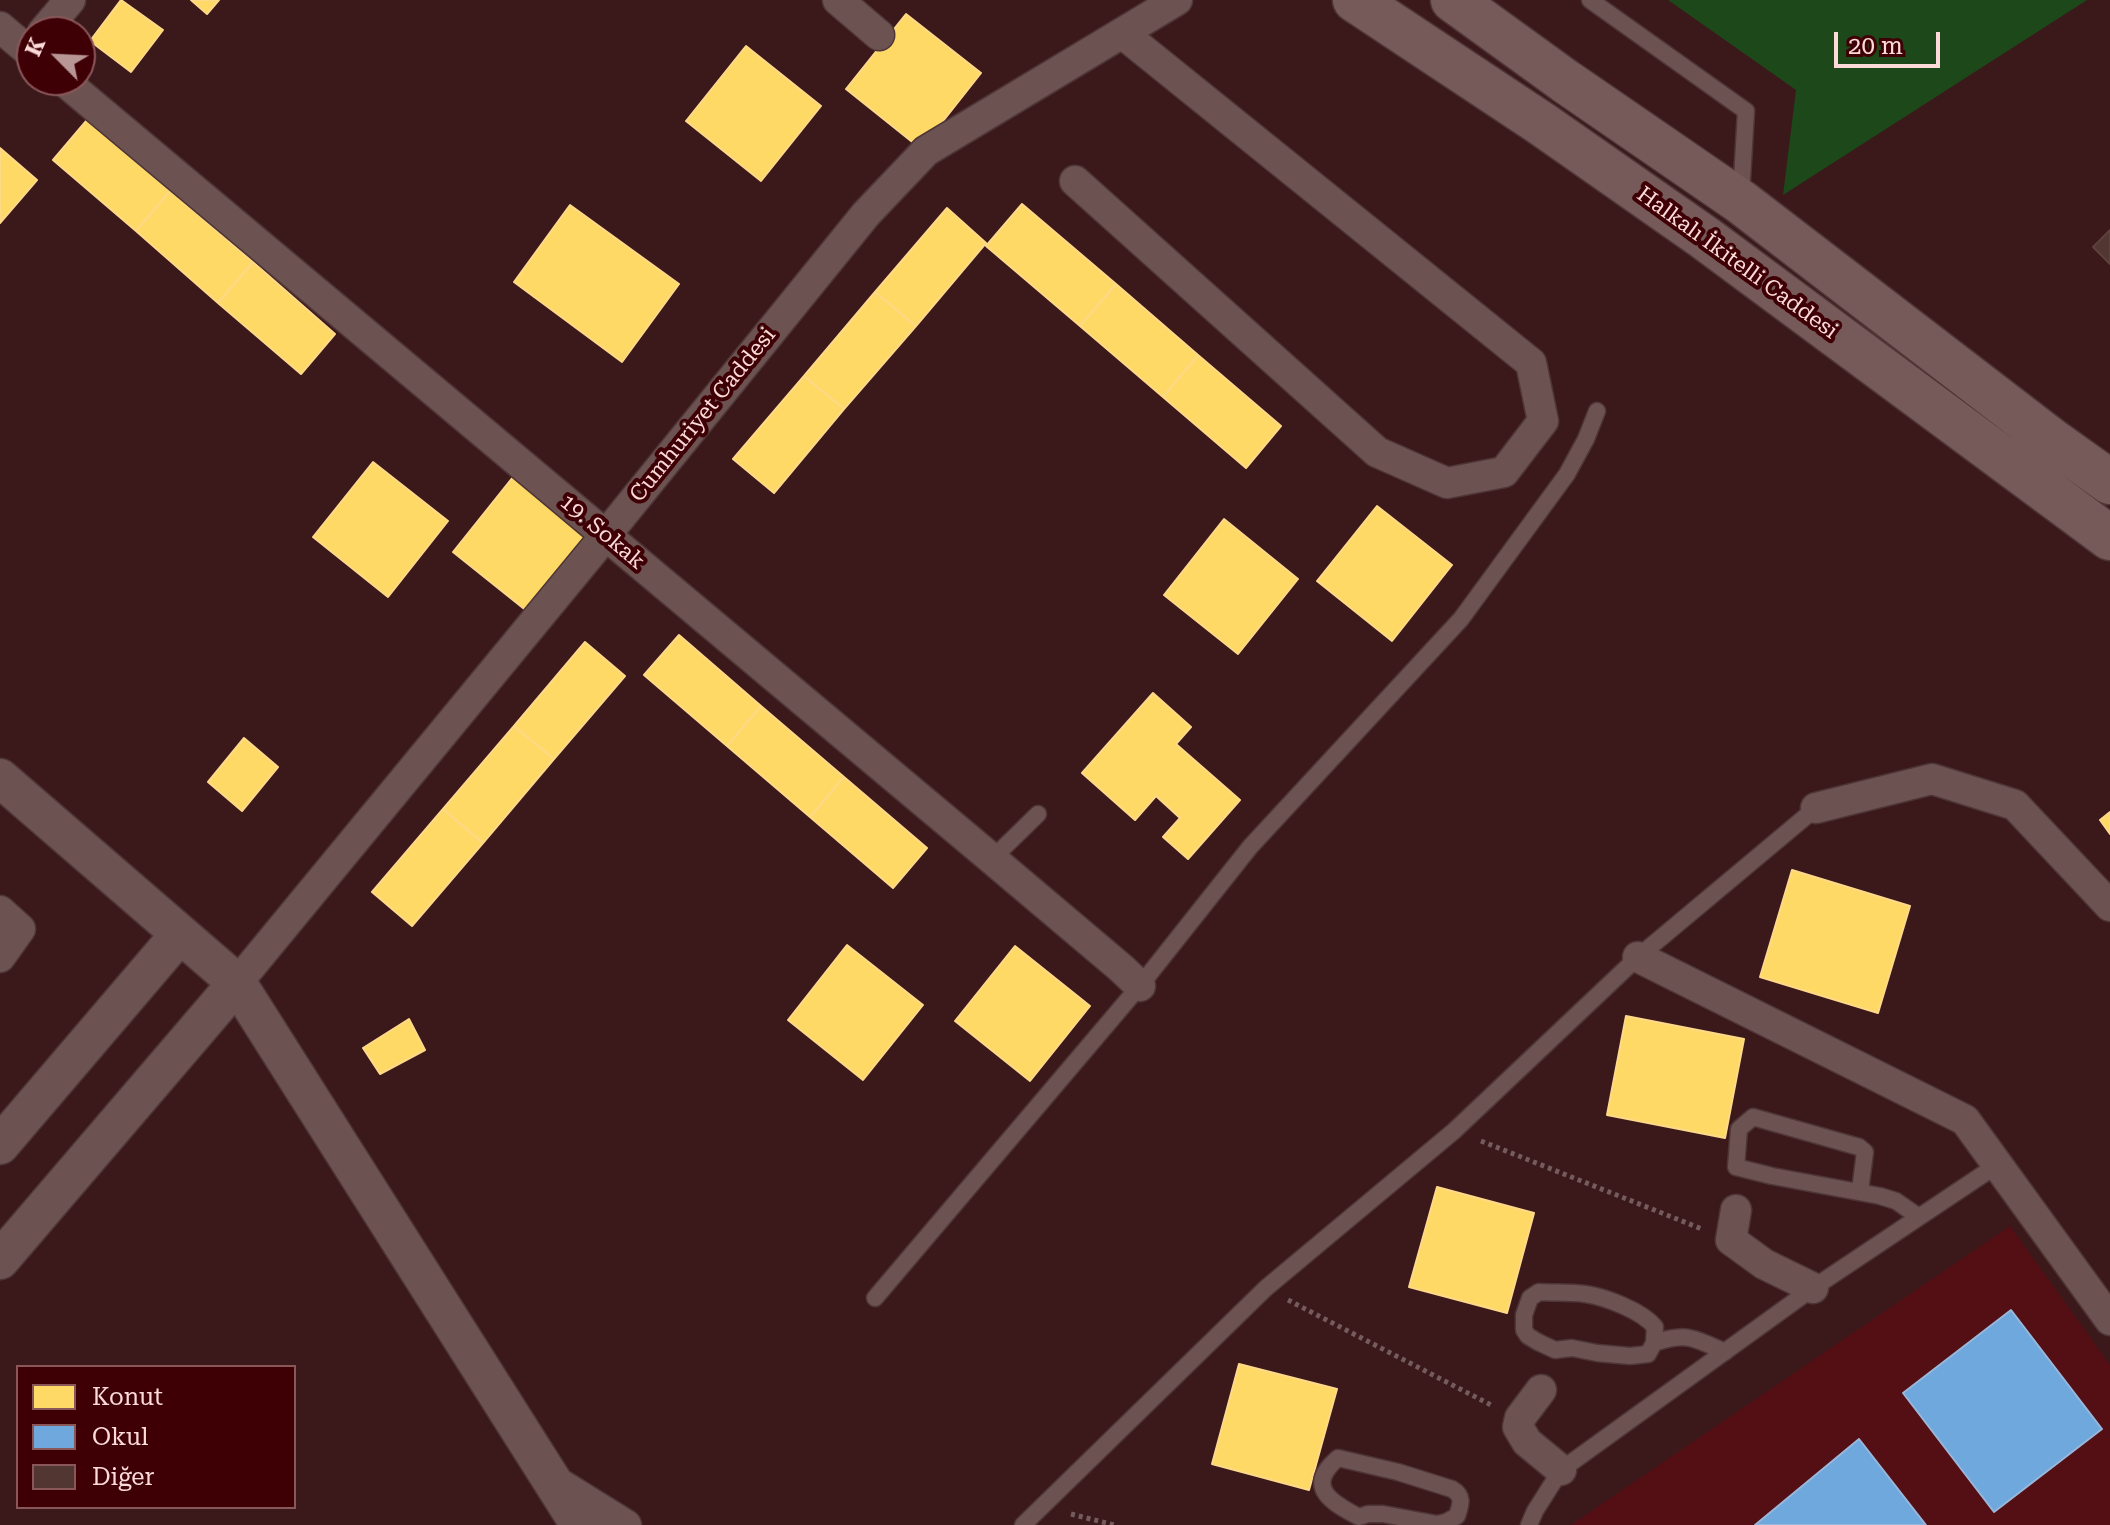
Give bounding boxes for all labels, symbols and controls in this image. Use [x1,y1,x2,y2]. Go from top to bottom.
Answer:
north arrow [16,16,96,96]
scale bar [1838,16,1944,66]
text: 20 m [1848,32,1903,60]
text: K [21,34,50,60]
street label: Halkalı İkitelli Caddesi [1631,181,1843,345]
street label: Cumhuriyet Caddesi [625,322,781,508]
street label: 19. Sokak [554,489,650,575]
legend [16,1365,296,1509]
text: Konut [92,1383,163,1411]
text: Okul [92,1423,148,1451]
text: Diğer [92,1463,154,1491]

